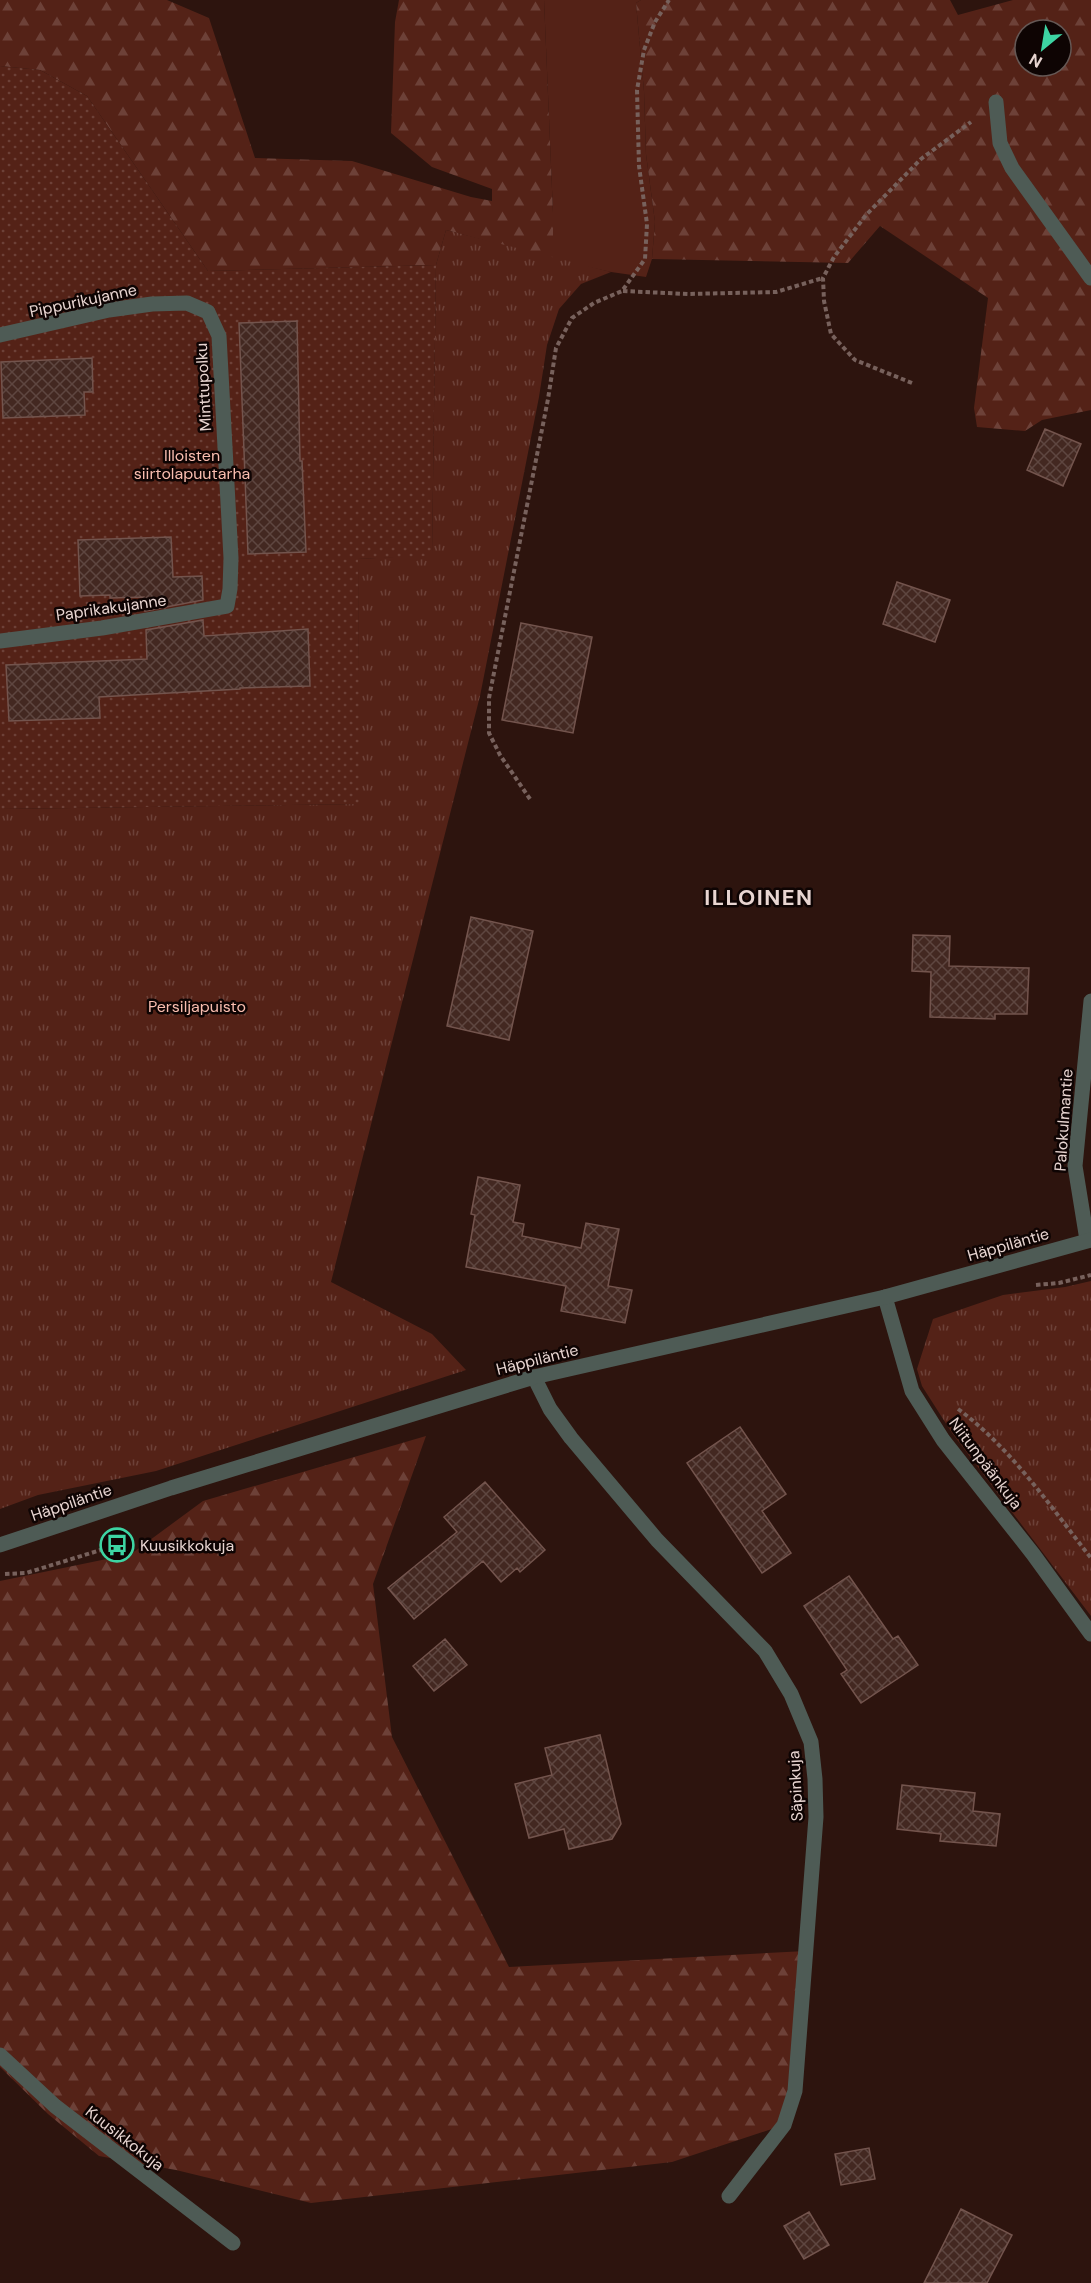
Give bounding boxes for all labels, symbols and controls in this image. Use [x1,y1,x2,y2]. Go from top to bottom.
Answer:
north arrow [1013,18,1073,78]
text: N [1025,49,1046,73]
street label: Pippurikujanne [27,279,139,322]
street label: Minttupolku [191,342,216,432]
park label: Illoisten siirtolapuutarha [134,445,250,484]
street label: Paprikakujanne [54,589,168,626]
district label: ILLOINEN [704,883,814,912]
park label: Persiljapuisto [148,996,246,1017]
street label: Palokulmantie [1049,1068,1078,1172]
street label: Häppiläntie [965,1223,1051,1266]
street label: Häppiläntie [494,1339,580,1380]
street label: Niitunpäänkuja [944,1413,1027,1513]
street label: Häppiläntie [28,1479,114,1526]
bus stop icon: Kuusikkokuja [99,1527,135,1563]
place label: Kuusikkokuja [140,1535,234,1556]
street label: Säpinkuja [783,1750,808,1822]
street label: Kuusikkokuja [81,2101,168,2176]

